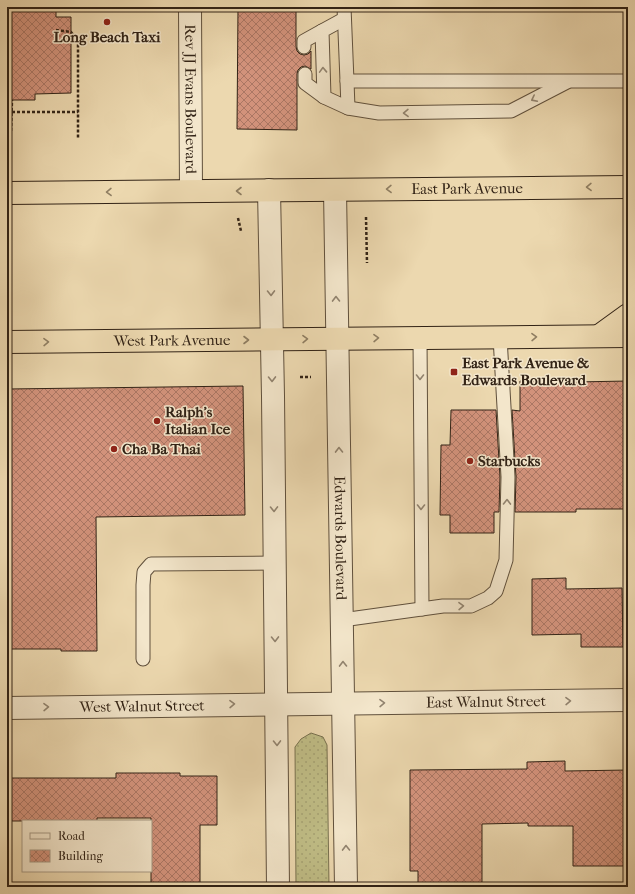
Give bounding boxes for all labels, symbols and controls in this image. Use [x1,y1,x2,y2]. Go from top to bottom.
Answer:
marker: Long Beach Taxi [102,17,112,27]
street label: Rev JJ Evans Boulevard [181,24,200,175]
place label: Long Beach Taxi [54,28,161,46]
one-way arrow [319,67,327,73]
one-way arrow [530,94,538,102]
one-way arrow [403,109,409,117]
street label: East Park Avenue [411,179,524,198]
one-way arrow [586,183,592,191]
one-way arrow [386,185,392,193]
one-way arrow [236,187,242,195]
one-way arrow [106,188,112,196]
one-way arrow [267,290,275,296]
one-way arrow [332,296,341,302]
street label: West Park Avenue [113,331,231,350]
one-way arrow [531,333,537,341]
one-way arrow [373,334,379,342]
one-way arrow [302,335,308,343]
one-way arrow [243,336,249,344]
one-way arrow [43,338,49,346]
place label: East Park Avenue & Edwards Boulevard [462,354,590,389]
marker: East Park Avenue & Edwards Boulevard [449,367,459,377]
one-way arrow [416,374,424,380]
one-way arrow [268,376,277,382]
place label: Ralph's Italian Ice [165,403,231,438]
marker: Ralph's Italian Ice [152,416,162,426]
place label: Cha Ba Thai [122,440,201,458]
marker: Cha Ba Thai [109,444,119,454]
one-way arrow [335,447,343,453]
place label: Starbucks [478,452,541,470]
marker: Starbucks [465,456,475,466]
street label: Edwards Boulevard [331,476,350,601]
one-way arrow [503,499,511,505]
one-way arrow [417,504,425,510]
one-way arrow [270,506,278,512]
one-way arrow [458,602,464,610]
one-way arrow [271,636,280,642]
one-way arrow [339,661,347,667]
street label: East Walnut Street [426,692,547,712]
street label: West Walnut Street [78,696,205,716]
one-way arrow [565,697,571,705]
one-way arrow [379,698,385,707]
one-way arrow [229,700,235,709]
one-way arrow [43,703,49,711]
one-way arrow [273,740,281,746]
legend [22,820,152,872]
text: Road [58,829,85,843]
one-way arrow [342,845,350,851]
text: Building [58,849,103,863]

